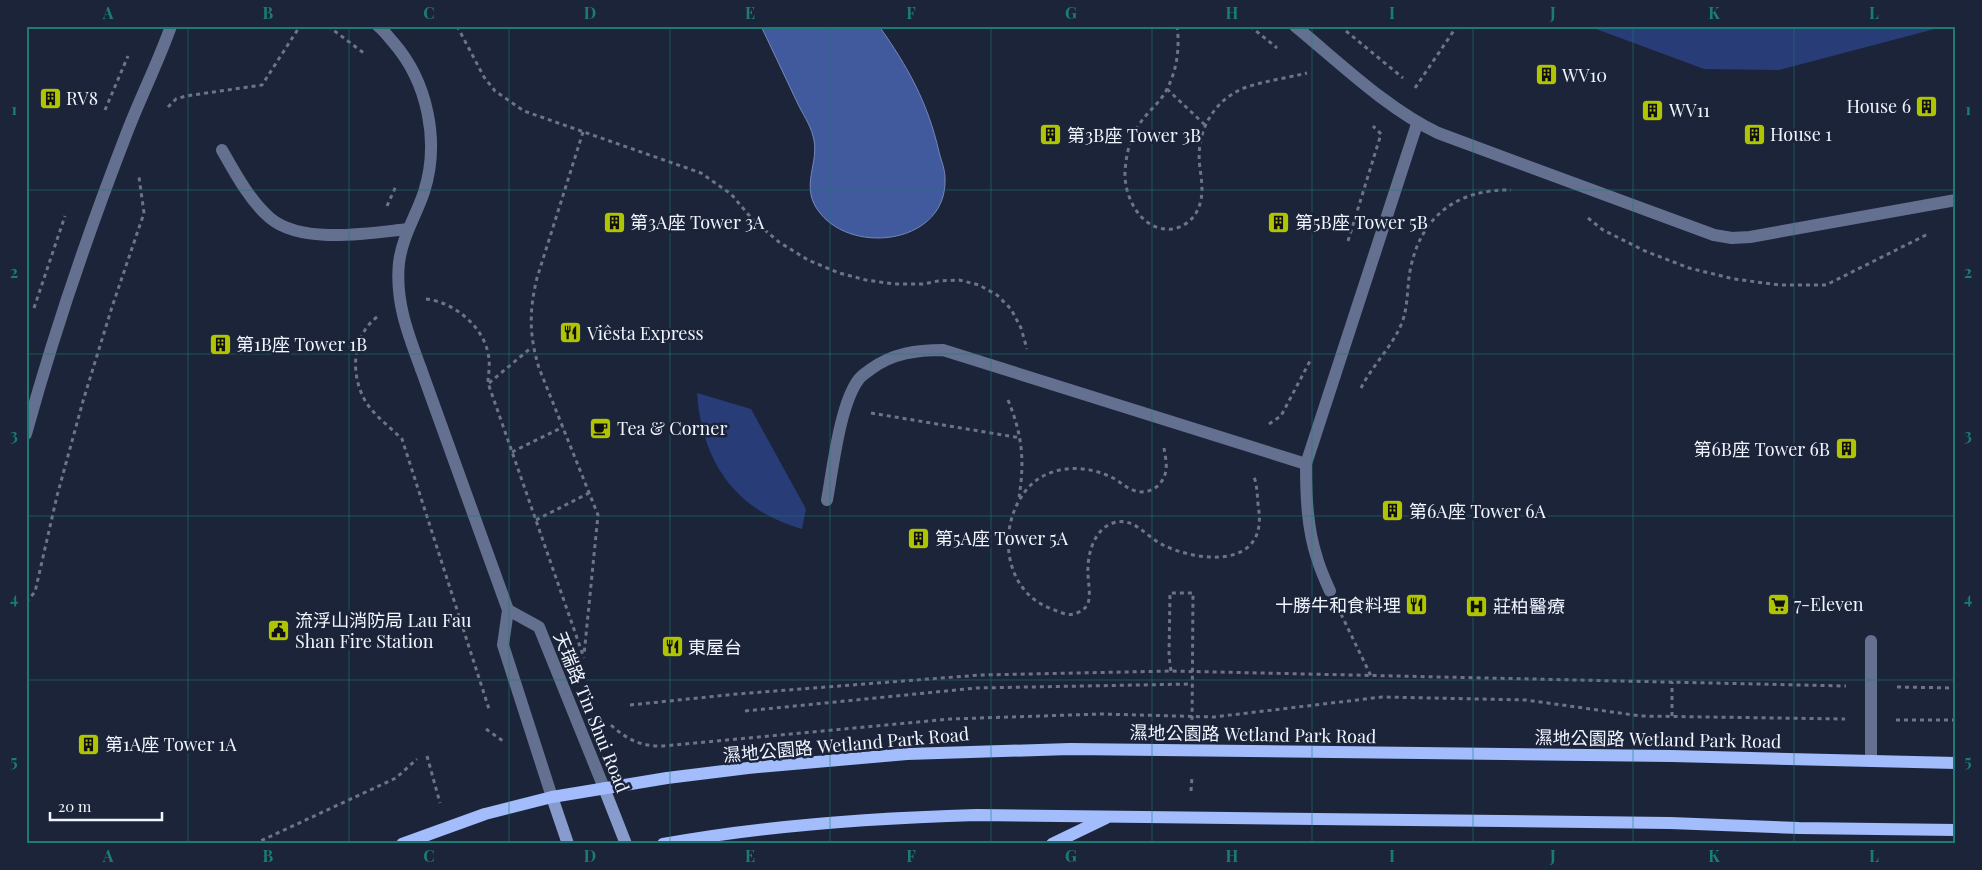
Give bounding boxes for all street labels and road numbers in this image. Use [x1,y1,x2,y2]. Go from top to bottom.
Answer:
street label: 天瑞路 Tin Shui Road [549,628,635,797]
street label: 濕地公園路 Wetland Park Road [1129,720,1377,748]
street label: 濕地公園路 Wetland Park Road [722,721,971,767]
street label: 濕地公園路 Wetland Park Road [1534,725,1782,753]

